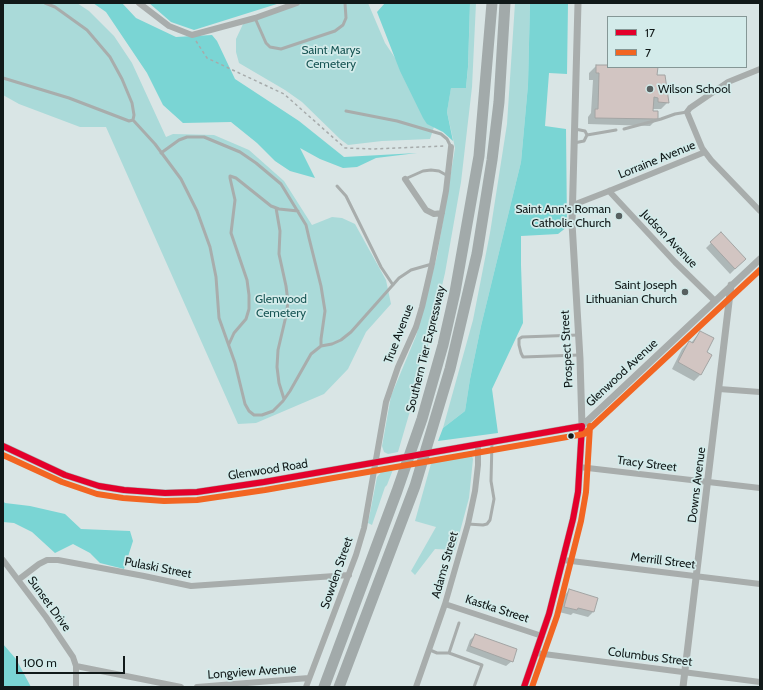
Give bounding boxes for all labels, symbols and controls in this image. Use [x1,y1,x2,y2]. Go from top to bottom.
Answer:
legend [607,16,747,68]
text: 17 [645,25,655,40]
park label: Saint Marys Cemetery [302,43,360,71]
text: 7 [645,45,651,60]
place label: Wilson School [658,82,731,96]
marker: Wilson School [645,84,655,94]
street label: Lorraine Avenue [616,138,698,182]
place label: Saint Ann's Roman Catholic Church [516,202,611,230]
street label: Judson Avenue [638,207,700,271]
marker: Saint Ann's Roman Catholic Church [614,211,624,221]
place label: Saint Joseph Lithuanian Church [586,278,677,306]
street label: Southern Tier Expressway [403,284,449,414]
marker: Saint Joseph Lithuanian Church [680,287,690,297]
park label: Glenwood Cemetery [255,292,307,320]
street label: True Avenue [381,302,417,366]
street label: Prospect Street [558,310,576,388]
street label: Glenwood Avenue [583,336,661,410]
unlabelled marker [566,431,576,441]
street label: Downs Avenue [685,446,709,524]
street label: Tracy Street [616,453,678,475]
street label: Glenwood Road [227,457,309,483]
street label: Adams Street [429,530,461,600]
street label: Sowden Street [318,535,356,611]
street label: Merrill Street [630,550,696,572]
street label: Pulaski Street [123,554,193,582]
street label: Sunset Drive [24,574,74,634]
street label: Kastka Street [463,592,531,626]
street label: Columbus Street [607,645,693,669]
scale bar [18,648,127,674]
text: 100 m [23,655,57,670]
street label: Longview Avenue [207,662,297,682]

